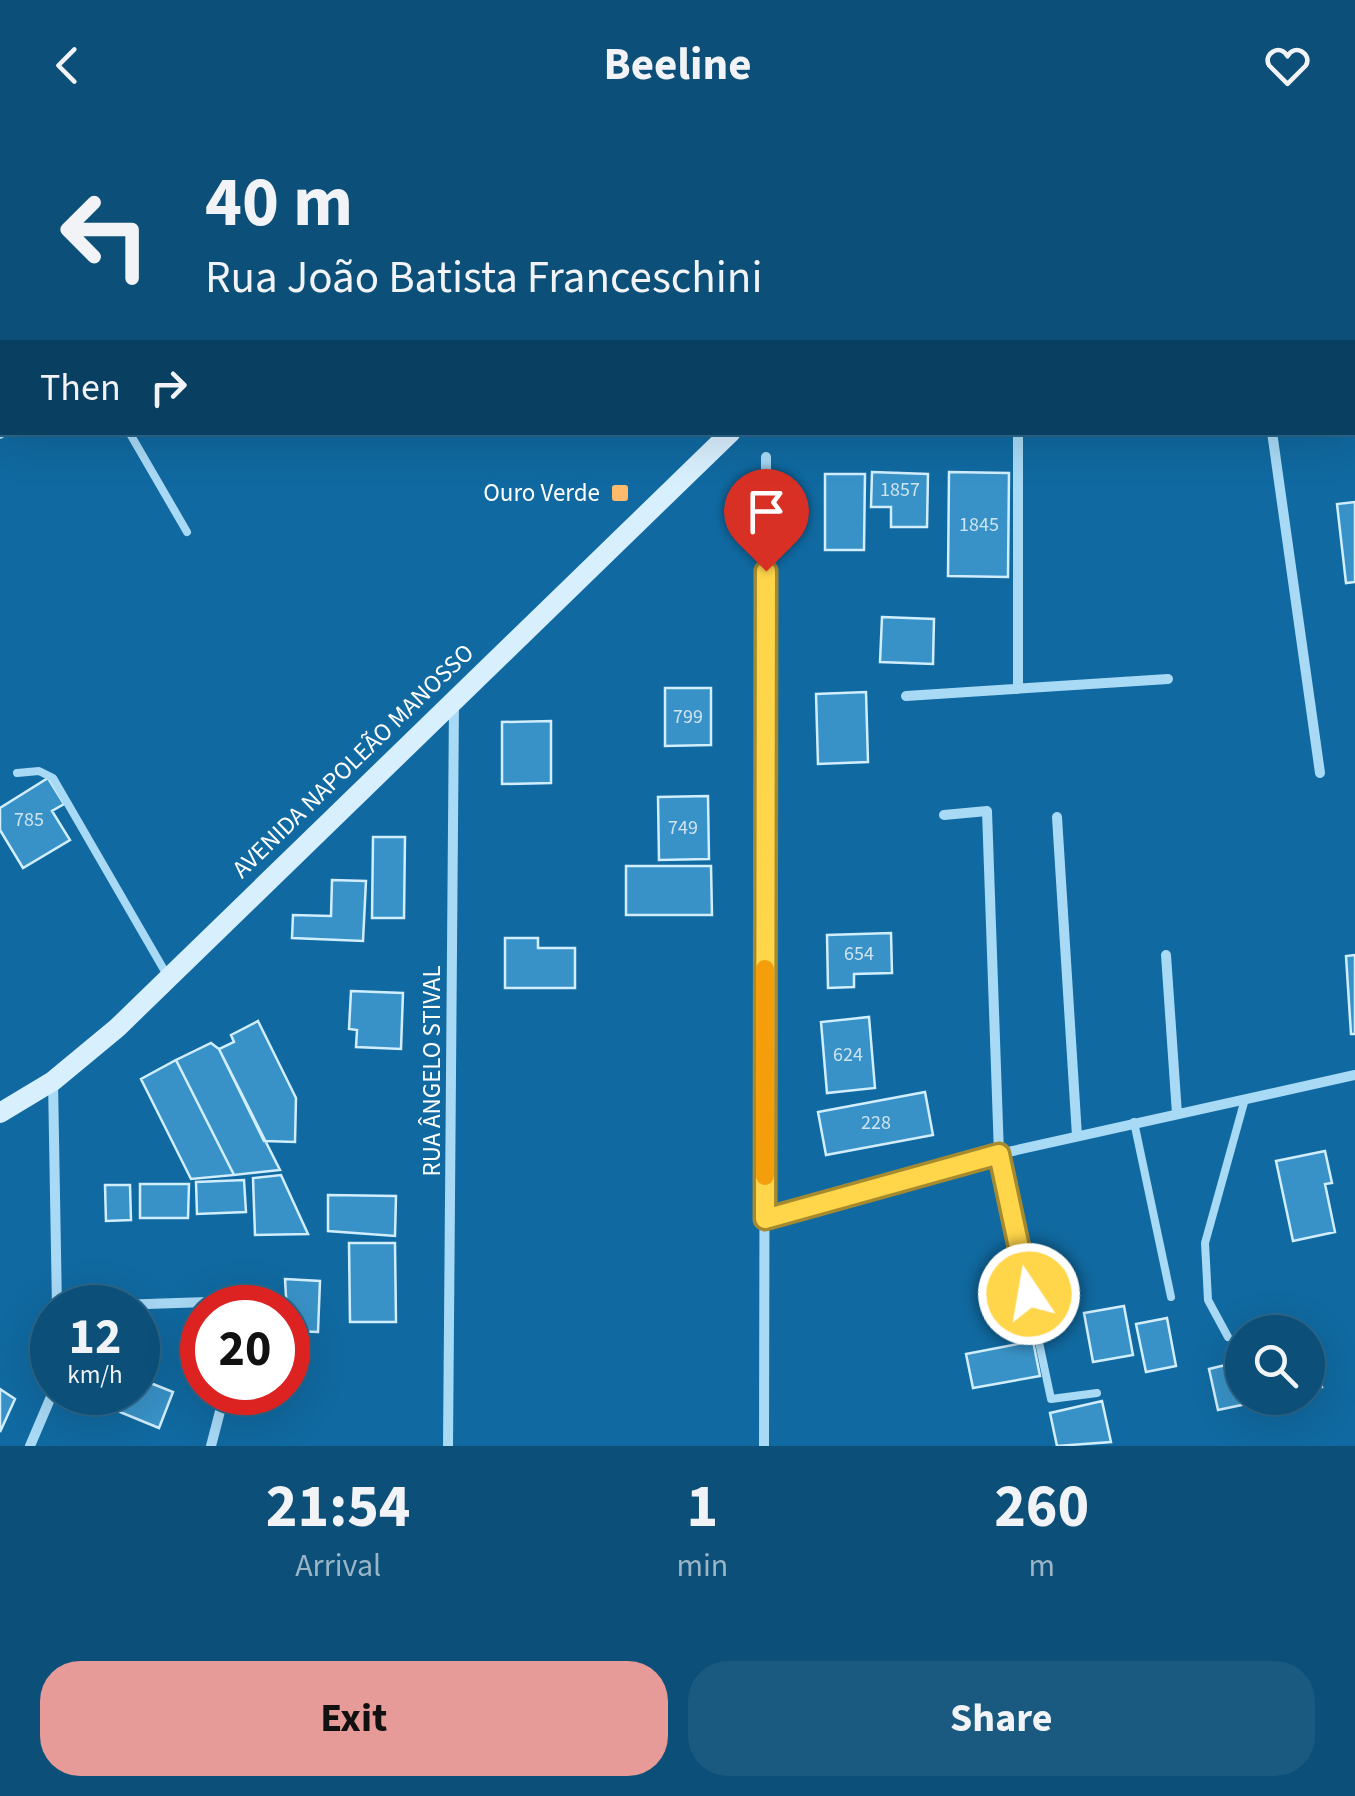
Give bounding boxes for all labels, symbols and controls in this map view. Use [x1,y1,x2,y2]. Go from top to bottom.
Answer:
text: Beeline [603,33,752,97]
icon: back [40,38,95,93]
icon: heart [1260,38,1315,93]
text: 40 m [205,153,353,253]
icon: left [40,170,170,300]
text: Rua João Batista Franceschini [205,246,763,310]
icon: right [141,360,196,415]
text: Then [40,361,121,415]
pin [724,469,809,572]
place label: Ouro Verde [483,475,600,511]
house number: 1857 [880,476,920,504]
marker: Ouro Verde [609,482,631,504]
icon: arrive [739,484,794,539]
house number: 1845 [959,511,999,539]
street label: AVENIDA NAPOLEÃO MANOSSO [224,636,482,886]
house number: 799 [673,703,703,731]
house number: 785 [14,806,44,834]
house number: 749 [668,814,698,842]
house number: 654 [844,940,874,968]
street label: RUA ÂNGELO STIVAL [414,965,450,1177]
house number: 624 [833,1041,863,1069]
house number: 228 [861,1109,891,1137]
position arrow [977,1242,1081,1346]
speed limit sign: 20 [180,1285,310,1415]
text: 12 [69,1302,121,1373]
map controls [1225,1315,1325,1415]
button: search [1225,1315,1325,1415]
text: km/h [67,1357,123,1393]
text: 21:54 [266,1465,411,1550]
text: 1 [687,1465,718,1550]
text: 260 [994,1465,1089,1550]
text: Arrival [295,1543,381,1589]
text: min [676,1543,728,1589]
text: m [1028,1543,1055,1589]
button: Exit [40,1661,668,1776]
button: Share [688,1661,1315,1776]

